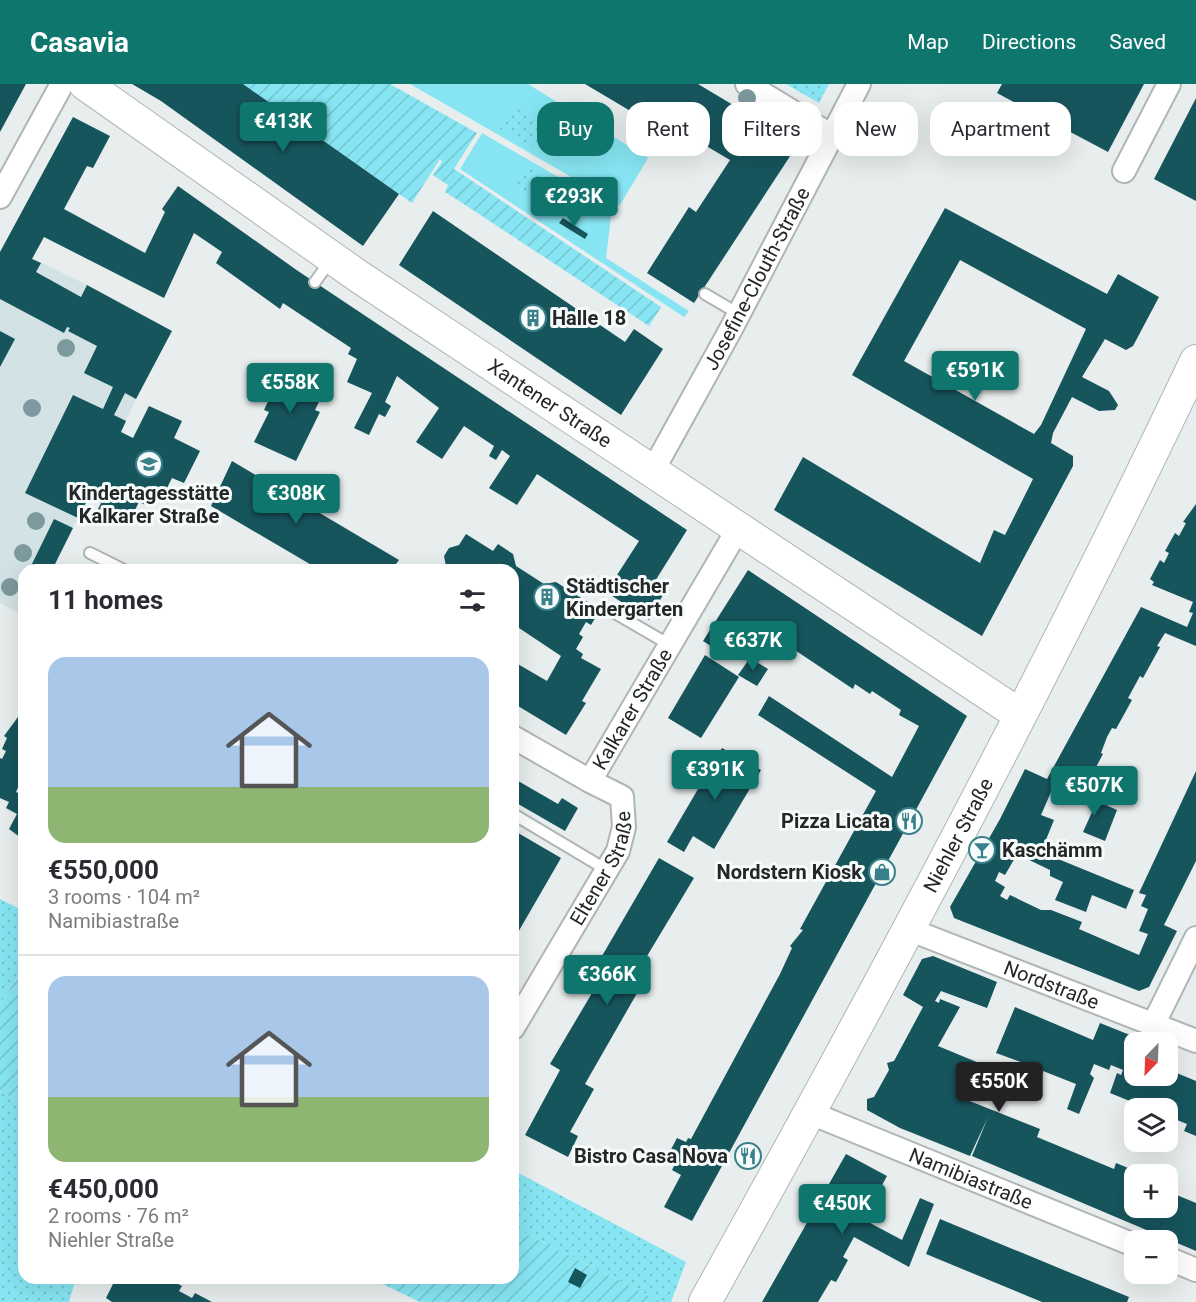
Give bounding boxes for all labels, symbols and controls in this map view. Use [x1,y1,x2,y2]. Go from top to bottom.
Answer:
text: Casavia [30,26,129,59]
text: Map [907,30,949,54]
text: Directions [982,30,1076,54]
text: Saved [1109,30,1166,54]
pin: €413K [241,102,325,153]
chip: Buy [537,102,614,156]
chip: Rent [626,102,710,156]
chip: Filters [722,102,822,156]
chip: New [834,102,918,156]
chip: Apartment [930,102,1071,156]
text: €413K [254,109,312,133]
pin: €293K [532,177,616,228]
street label: Josefine-Clouth-Straße [699,183,815,374]
text: €293K [545,184,603,208]
building icon: Halle 18 [518,303,548,333]
place label: Halle 18 [552,306,626,330]
pin: €591K [933,351,1017,402]
street label: Xantener Straße [484,354,616,453]
text: €591K [946,358,1004,382]
pin: €558K [248,363,332,414]
text: €558K [261,370,319,394]
school or university icon: Kindertagesstätte Kalkarer Straße [134,449,164,479]
pin: €308K [254,474,338,525]
place label: Kindertagesstätte Kalkarer Straße [68,481,230,528]
text: €308K [267,481,325,505]
place label: Städtischer Kindergarten [566,574,683,621]
building icon: Städtischer Kindergarten [532,582,562,612]
icon: filters [456,584,489,617]
text: 11 homes [48,585,163,615]
pin: €637K [711,621,795,672]
text: €637K [724,628,782,652]
street label: Kalkarer Straße [587,644,677,774]
icon: home [215,696,323,804]
pin: €391K [673,750,757,801]
text: €391K [686,757,744,781]
pin: €507K [1052,766,1136,817]
text: €507K [1065,773,1123,797]
street label: Niehler Straße [918,774,998,897]
restaurant icon: Pizza Licata [894,806,924,836]
place label: Pizza Licata [781,809,890,833]
street label: Eltener Straße [565,810,637,930]
bar icon: Kaschämm [967,835,997,865]
place label: Kaschämm [1002,838,1103,862]
text: €550,000 [48,855,159,885]
shop icon: Nordstern Kiosk [867,857,897,887]
place label: Nordstern Kiosk [717,860,862,884]
text: 3 rooms · 104 m² [48,885,200,909]
text: Namibiastraße [48,909,179,933]
pin: €366K [565,955,649,1006]
street label: Nordstraße [1000,955,1103,1014]
text: €366K [578,962,636,986]
icon: home [215,1015,323,1123]
north arrow [1124,1032,1178,1086]
map controls [1124,1032,1178,1284]
pin: €550K [957,1062,1041,1113]
text: €550K [970,1069,1028,1093]
button: layers [1124,1098,1178,1152]
restaurant icon: Bistro Casa Nova [733,1141,763,1171]
street label: Namibiastraße [906,1143,1036,1214]
place label: Bistro Casa Nova [574,1144,728,1168]
button: + [1124,1164,1178,1218]
text: €450,000 [48,1174,159,1204]
pin: €450K [800,1184,884,1235]
text: €450K [813,1191,871,1215]
text: 2 rooms · 76 m² [48,1204,189,1228]
text: Niehler Straße [48,1228,174,1252]
button: − [1124,1230,1178,1284]

